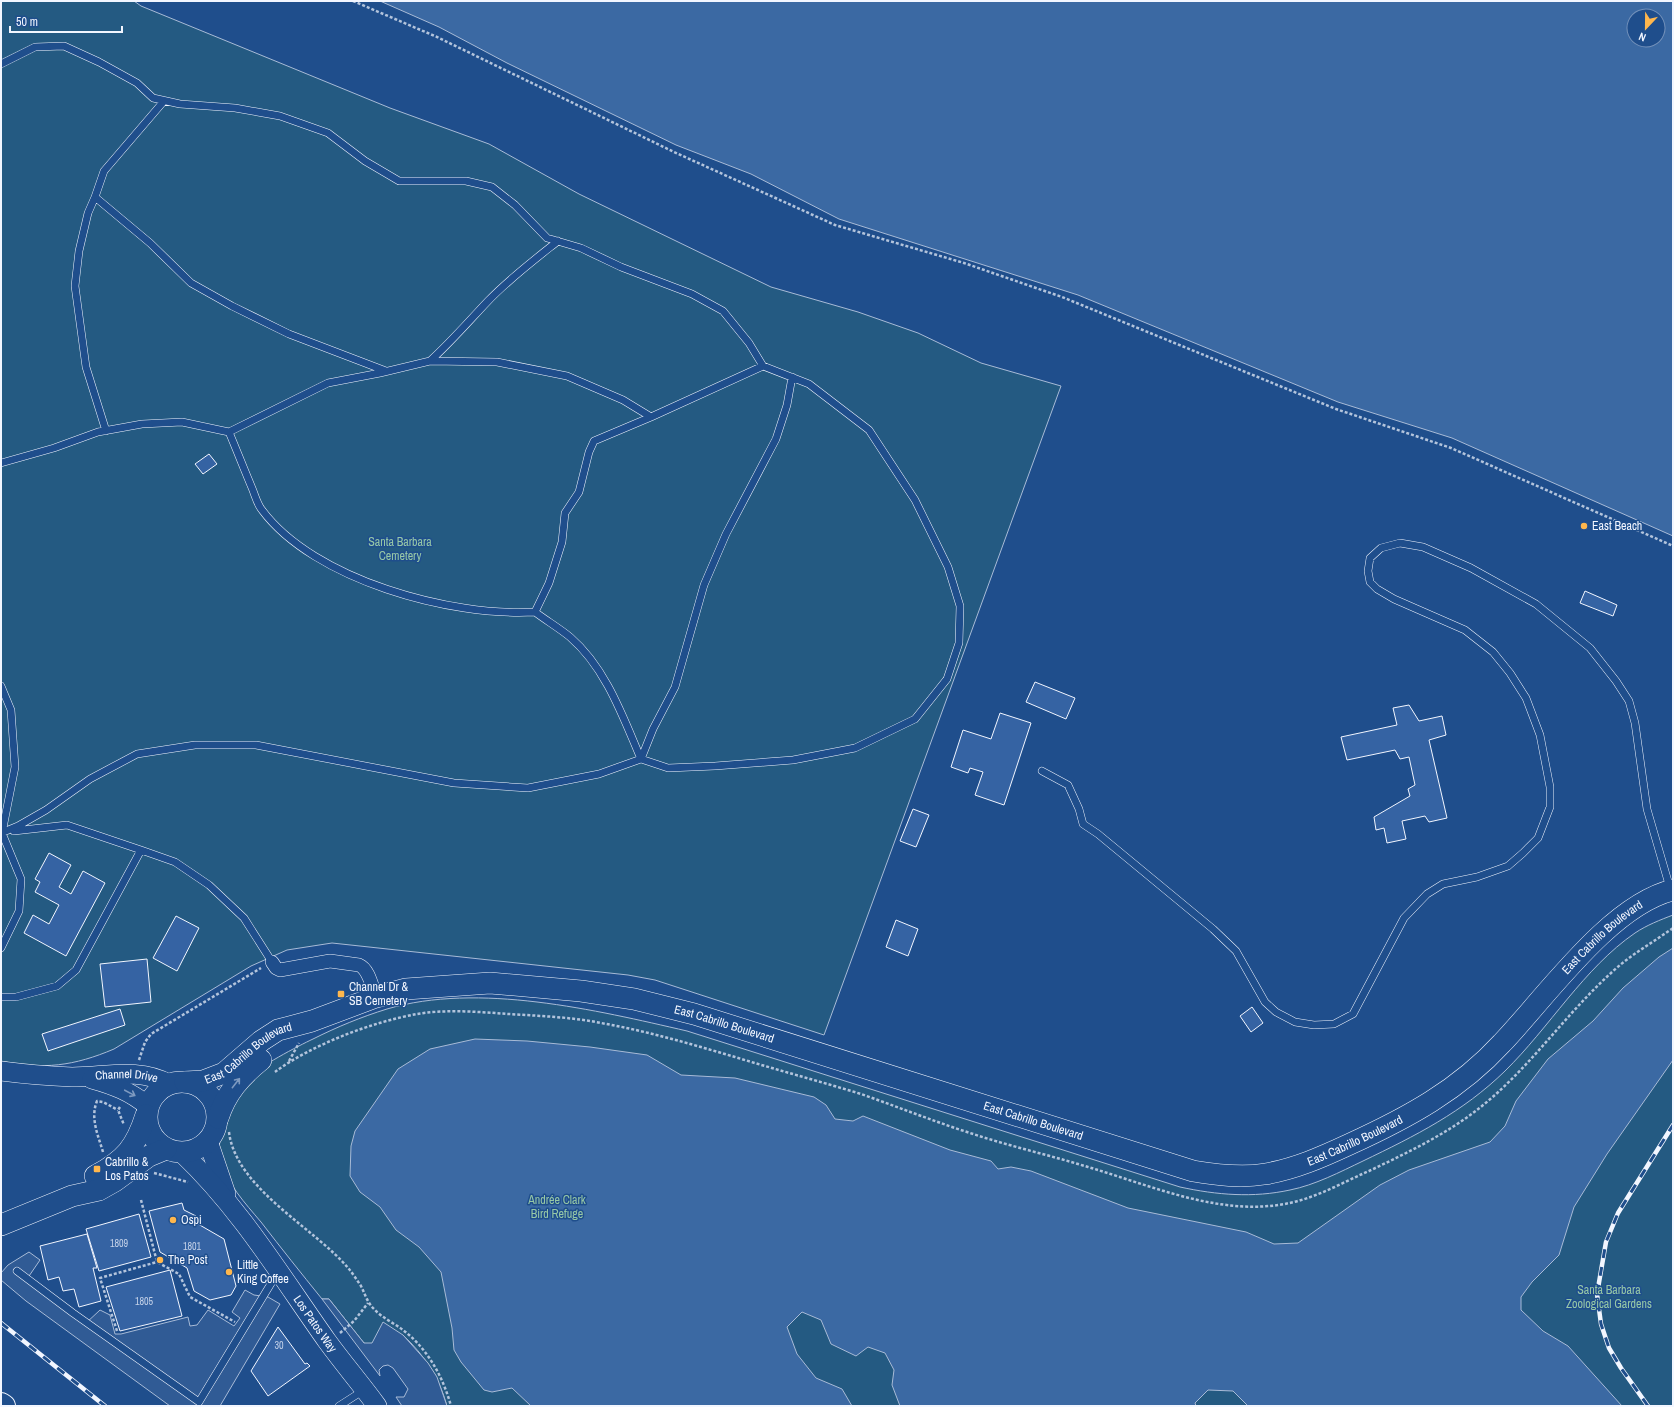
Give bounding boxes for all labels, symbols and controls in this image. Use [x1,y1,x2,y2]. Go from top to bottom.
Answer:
scale bar [10,8,122,34]
north arrow [1626,8,1666,48]
text: 50 m [16,14,38,30]
text: N [1637,30,1648,45]
place label: East Beach [1592,518,1642,534]
marker: East Beach [1579,521,1589,531]
park label: Santa Barbara Cemetery [368,534,432,564]
street label: East Cabrillo Boulevard [1558,897,1645,978]
place label: Channel Dr & SB Cemetery [349,979,409,1009]
marker: Channel Dr & SB Cemetery [336,989,346,999]
street label: East Cabrillo Boulevard [673,1001,776,1047]
street label: East Cabrillo Boulevard [202,1019,294,1088]
street label: Channel Drive [95,1066,160,1086]
one-way arrow [232,1078,240,1089]
one-way arrow [124,1090,136,1097]
street label: East Cabrillo Boulevard [982,1098,1085,1144]
street label: East Cabrillo Boulevard [1305,1112,1406,1170]
place label: Cabrillo & Los Patos [105,1154,149,1184]
marker: Cabrillo & Los Patos [92,1164,102,1174]
park label: Andrée Clark Bird Refuge [527,1192,586,1222]
place label: Ospi [181,1212,202,1228]
marker: Ospi [168,1215,178,1225]
house number: 1809 [110,1237,129,1250]
house number: 1801 [183,1240,202,1253]
place label: The Post [168,1252,208,1268]
marker: The Post [155,1255,165,1265]
place label: Little King Coffee [237,1257,289,1287]
marker: Little King Coffee [224,1267,234,1277]
park label: Santa Barbara Zoological Gardens [1566,1282,1652,1312]
street label: Los Patos Way [290,1292,341,1356]
house number: 1805 [135,1295,154,1308]
house number: 30 [274,1339,284,1352]

